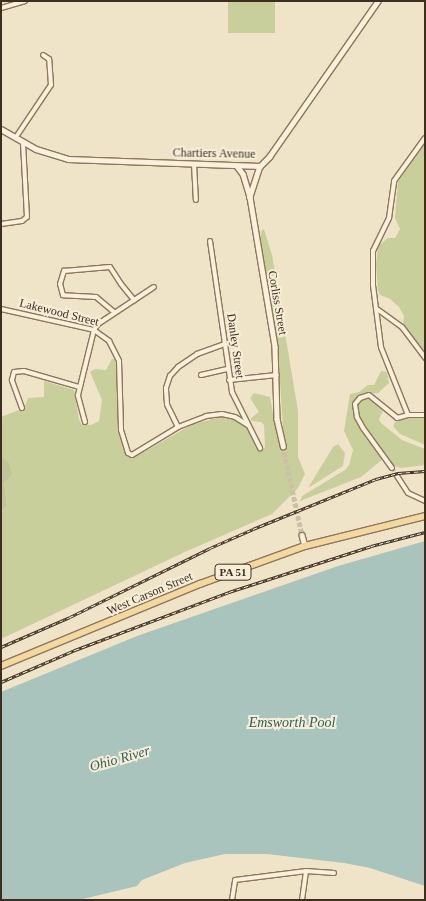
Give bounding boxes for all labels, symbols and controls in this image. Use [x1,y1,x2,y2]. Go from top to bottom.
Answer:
street label: Chartiers Avenue [172,146,256,162]
street label: Corliss Street [264,270,290,336]
street label: Lakewood Street [18,296,100,330]
street label: Danley Street [223,312,247,380]
road number: PA 51 [213,564,253,580]
street label: West Carson Street [105,569,195,619]
water label: Emsworth Pool [249,715,335,731]
water label: Ohio River [88,742,152,776]

